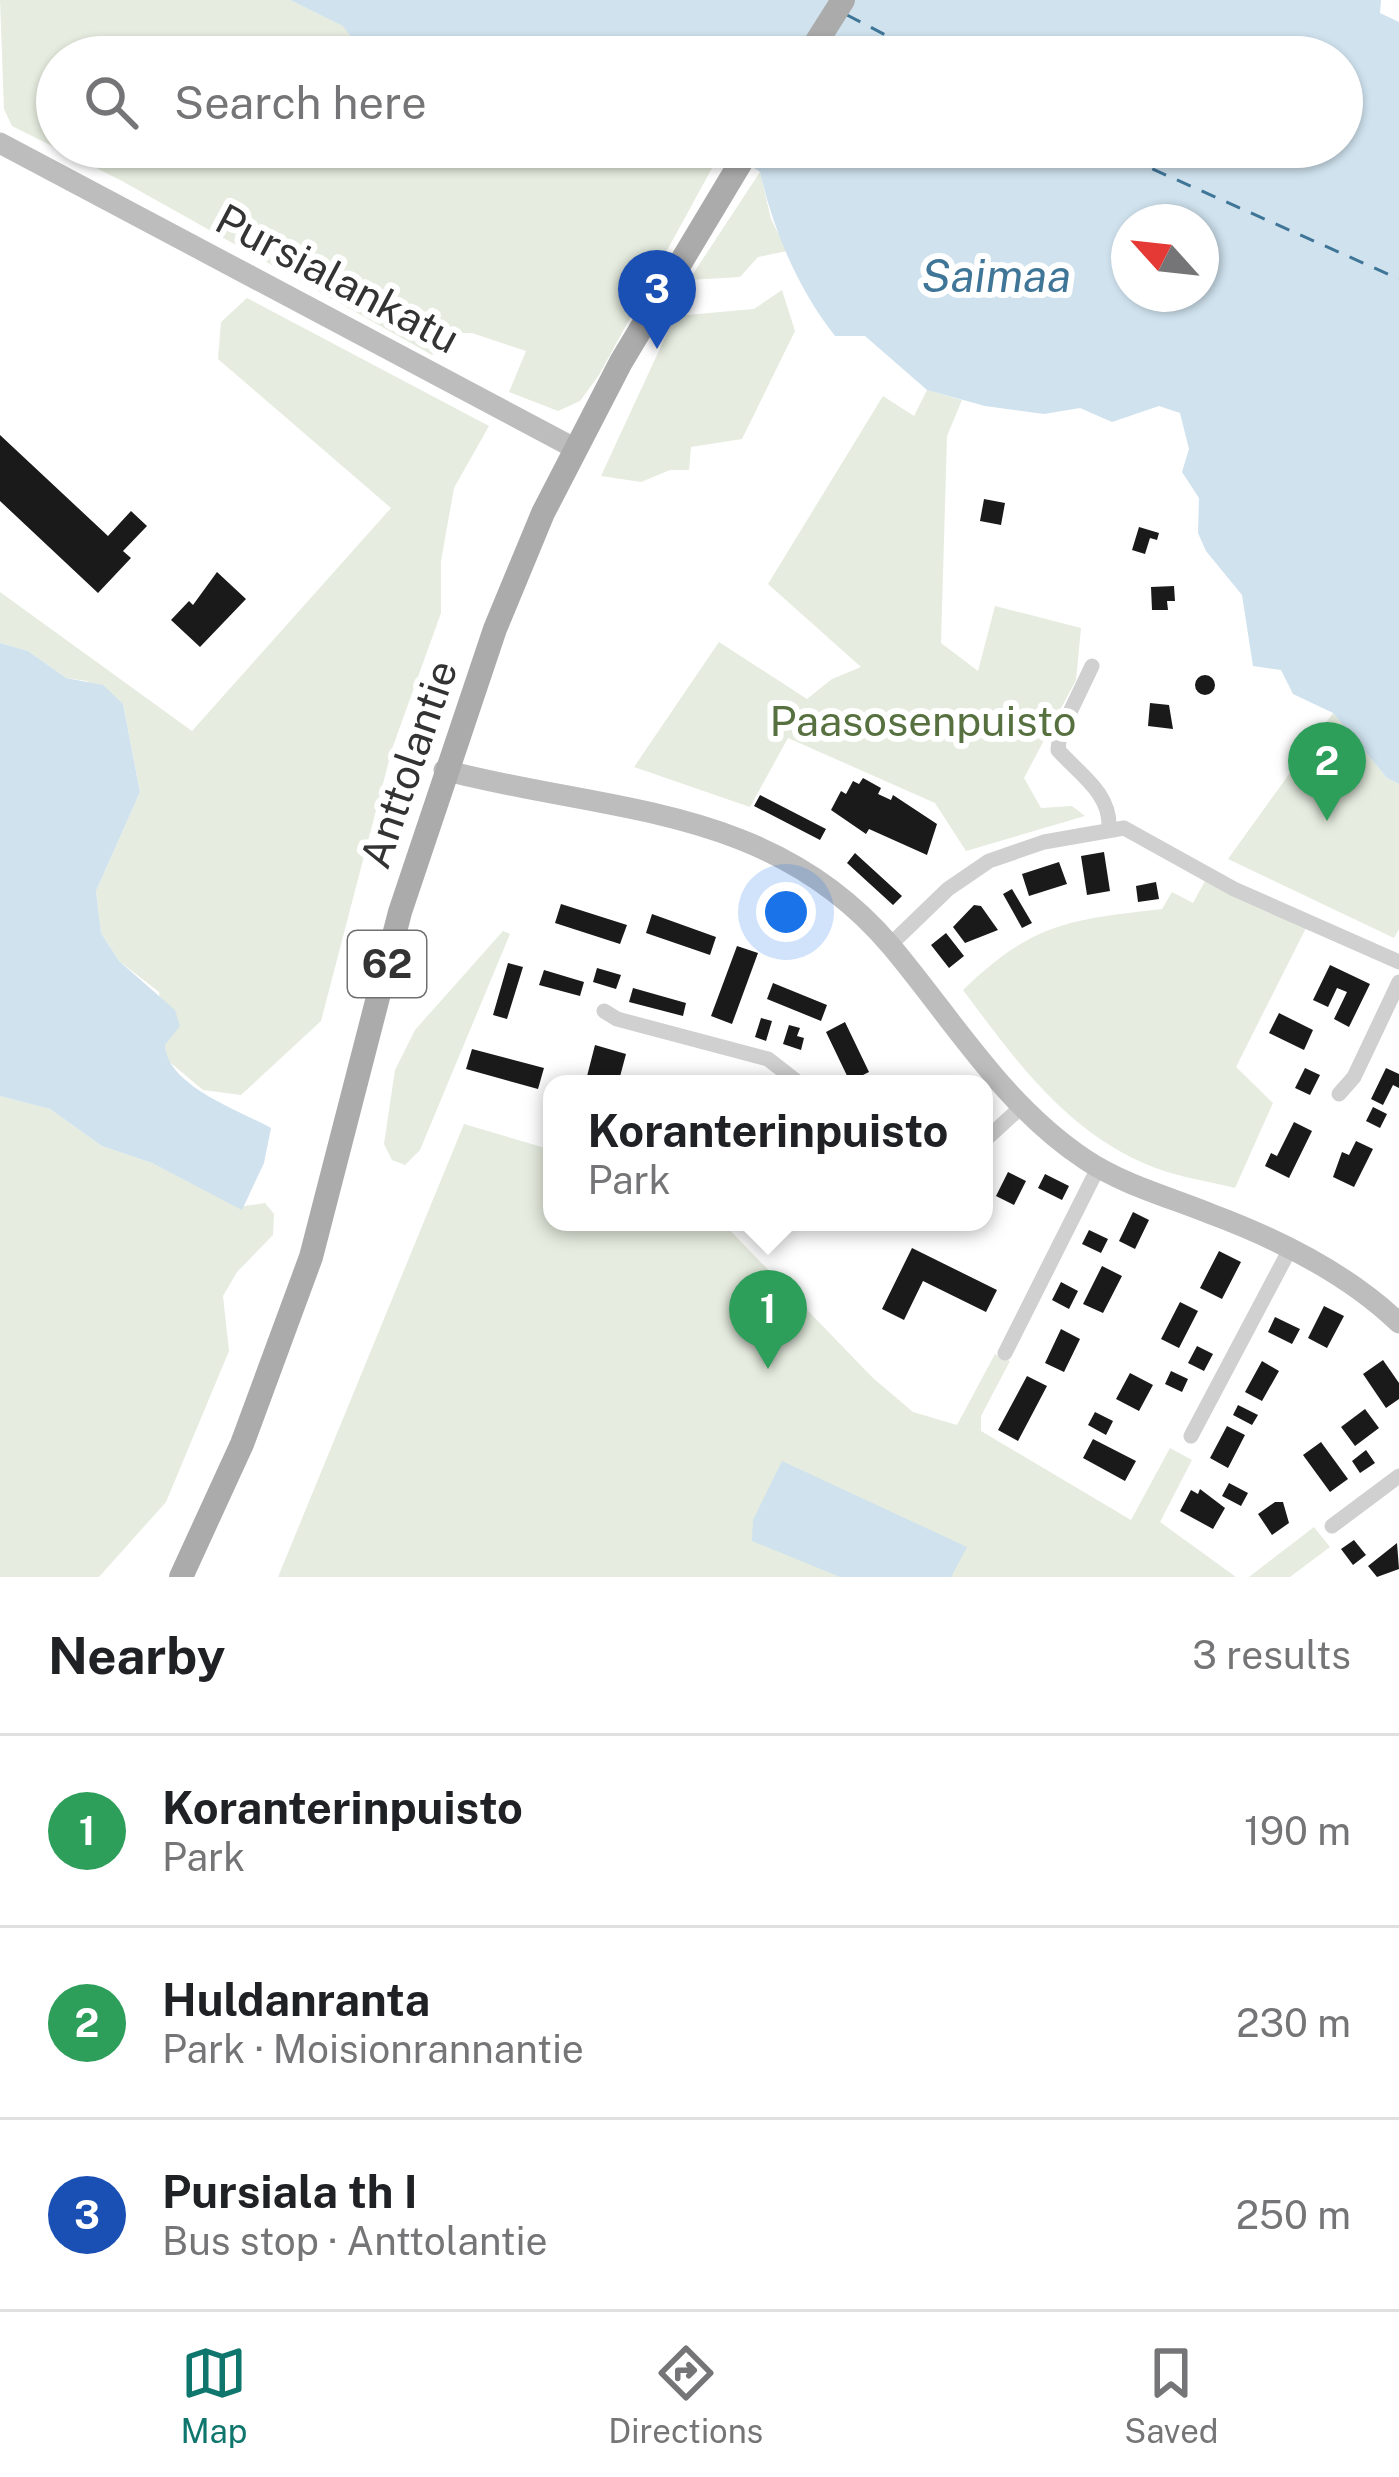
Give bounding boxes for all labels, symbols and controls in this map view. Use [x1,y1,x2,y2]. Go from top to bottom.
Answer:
search box [36,36,1363,168]
icon: search [78,69,144,135]
text: Search here [174,76,427,129]
street label: Pursialankatu [208,193,468,363]
north arrow [1111,204,1219,312]
water label: Saimaa [921,249,1071,302]
pin: 3 [618,250,696,349]
street label: Anttolantie [350,654,466,874]
park label: Paasosenpuisto [770,696,1076,745]
pin: 2 [1288,722,1366,821]
your location [756,882,816,942]
road number: 62 [348,931,426,997]
popup [543,1075,993,1231]
text: Koranterinpuisto [588,1104,949,1157]
text: Park [588,1157,671,1203]
pin: 1 [729,1270,807,1369]
text: Nearby [48,1626,225,1685]
text: 3 results [1192,1632,1351,1678]
text: Koranterinpuisto [162,1781,523,1834]
text: 1 [79,1808,95,1854]
text: 190 m [1244,1808,1351,1854]
text: Park [162,1834,245,1880]
text: Huldanranta [162,1973,430,2026]
text: 2 [75,2000,99,2046]
text: 230 m [1236,2000,1351,2046]
text: Park · Moisionrannantie [162,2026,584,2072]
text: Pursiala th I [162,2165,418,2218]
text: 3 [74,2192,100,2238]
text: 250 m [1236,2192,1351,2238]
text: Bus stop · Anttolantie [162,2218,548,2264]
tab: Map [180,2340,247,2450]
tab: Directions [608,2340,763,2450]
tab: Saved [1124,2340,1219,2450]

